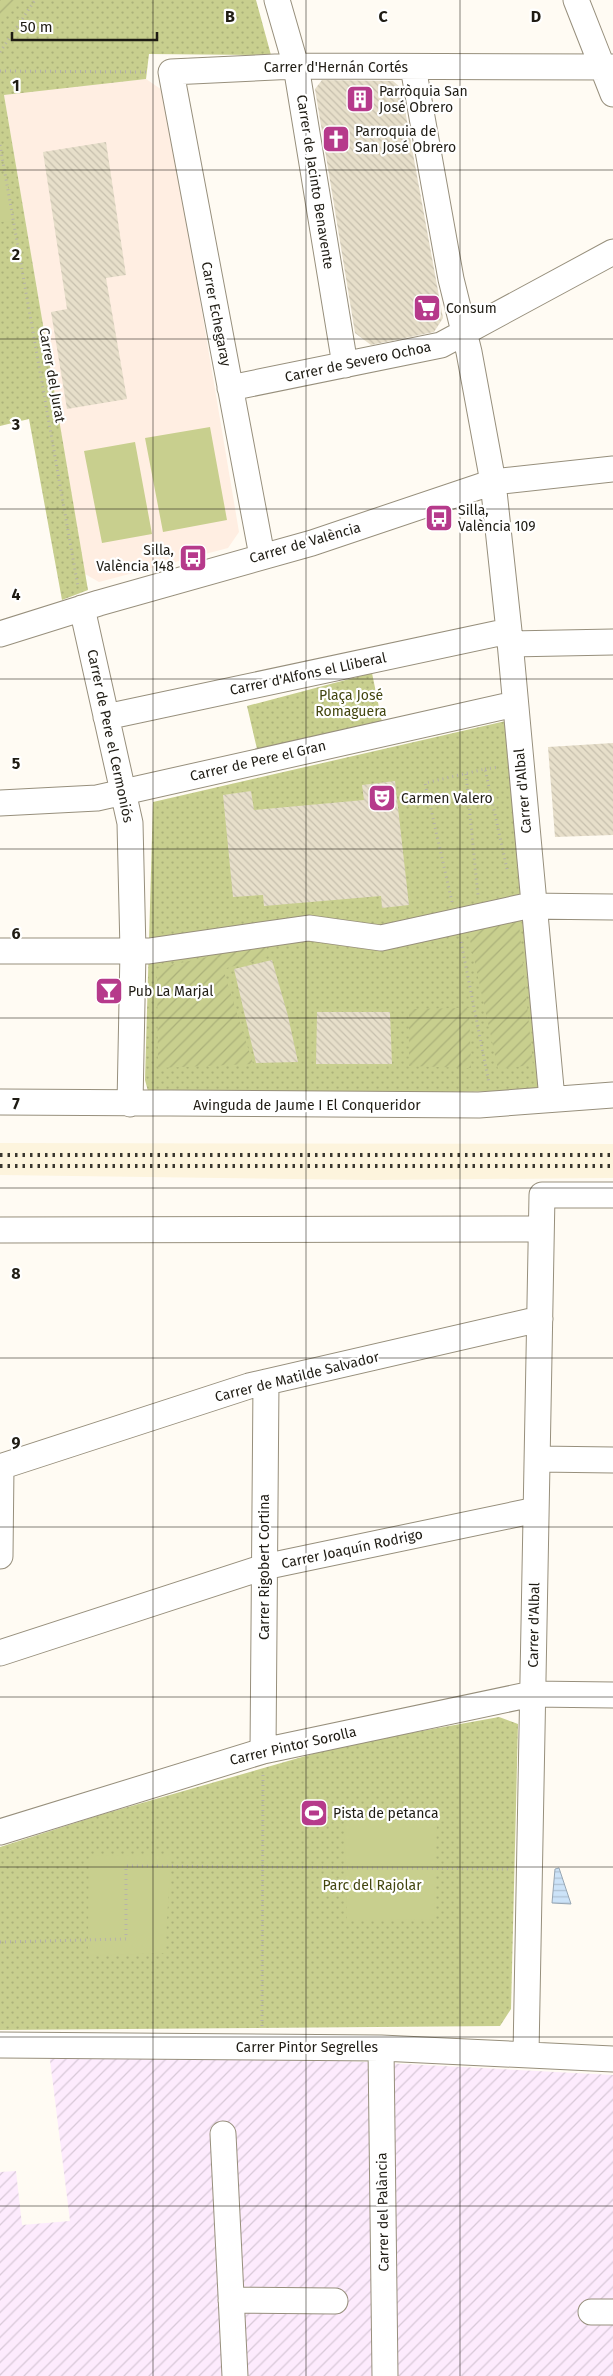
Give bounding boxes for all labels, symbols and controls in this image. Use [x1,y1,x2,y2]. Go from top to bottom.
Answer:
text: B [225,7,235,26]
text: C [378,7,388,26]
text: D [531,7,541,26]
scale bar [12,10,158,42]
text: 50 m [20,18,53,36]
street label: Carrer d'Hernán Cortés [264,59,409,76]
text: 1 [12,76,20,95]
place label: Parròquia San José Obrero [379,83,468,116]
building icon: Parròquia San José Obrero [345,84,375,114]
street label: Carrer de Jacinto Benavente [293,93,337,271]
place label: Parroquia de San José Obrero [355,123,456,156]
church icon: Parroquia de San José Obrero [321,124,351,154]
text: 2 [12,245,20,264]
street label: Carrer Echegaray [198,260,234,368]
supermarket icon: Consum [412,293,442,323]
place label: Consum [446,300,497,317]
street label: Carrer del Jurat [35,326,69,425]
street label: Carrer de Severo Ochoa [283,338,433,386]
text: 3 [11,415,20,434]
place label: Silla, València 109 [458,502,536,535]
bus stop icon: Silla, València 109 [424,503,454,533]
street label: Carrer de València [247,519,363,567]
place label: Silla, València 148 [96,542,174,575]
bus stop icon: Silla, València 148 [178,543,208,573]
text: 4 [11,585,21,604]
street label: Carrer de Pere el Cermoniós [83,648,137,825]
street label: Carrer d'Alfons el Lliberal [228,649,388,699]
park label: Plaça José Romaguera [315,687,387,720]
street label: Carrer de Pere el Gran [188,737,328,785]
street label: Carrer d'Albal [511,748,535,834]
text: 5 [12,754,21,773]
theatre icon: Carmen Valero [367,783,397,813]
place label: Carmen Valero [401,790,493,807]
text: 6 [11,924,21,943]
bar icon: Pub La Marjal [94,976,124,1006]
place label: Pub La Marjal [128,983,213,1000]
text: 7 [12,1094,20,1113]
street label: Avinguda de Jaume I El Conqueridor [193,1097,421,1114]
text: 8 [11,1264,21,1283]
street label: Carrer de Matilde Salvador [213,1348,381,1406]
text: 9 [12,1433,21,1452]
street label: Carrer Rigobert Cortina [256,1494,273,1640]
street label: Carrer Joaquín Rodrigo [280,1526,424,1572]
street label: Carrer d'Albal [525,1582,543,1668]
street label: Carrer Pintor Sorolla [228,1723,358,1769]
sports icon: Pista de petanca [299,1798,329,1828]
place label: Pista de petanca [333,1805,439,1822]
park label: Parc del Rajolar [322,1877,422,1894]
street label: Carrer Pintor Segrelles [236,2039,379,2056]
street label: Carrer del Palància [373,2152,393,2272]

